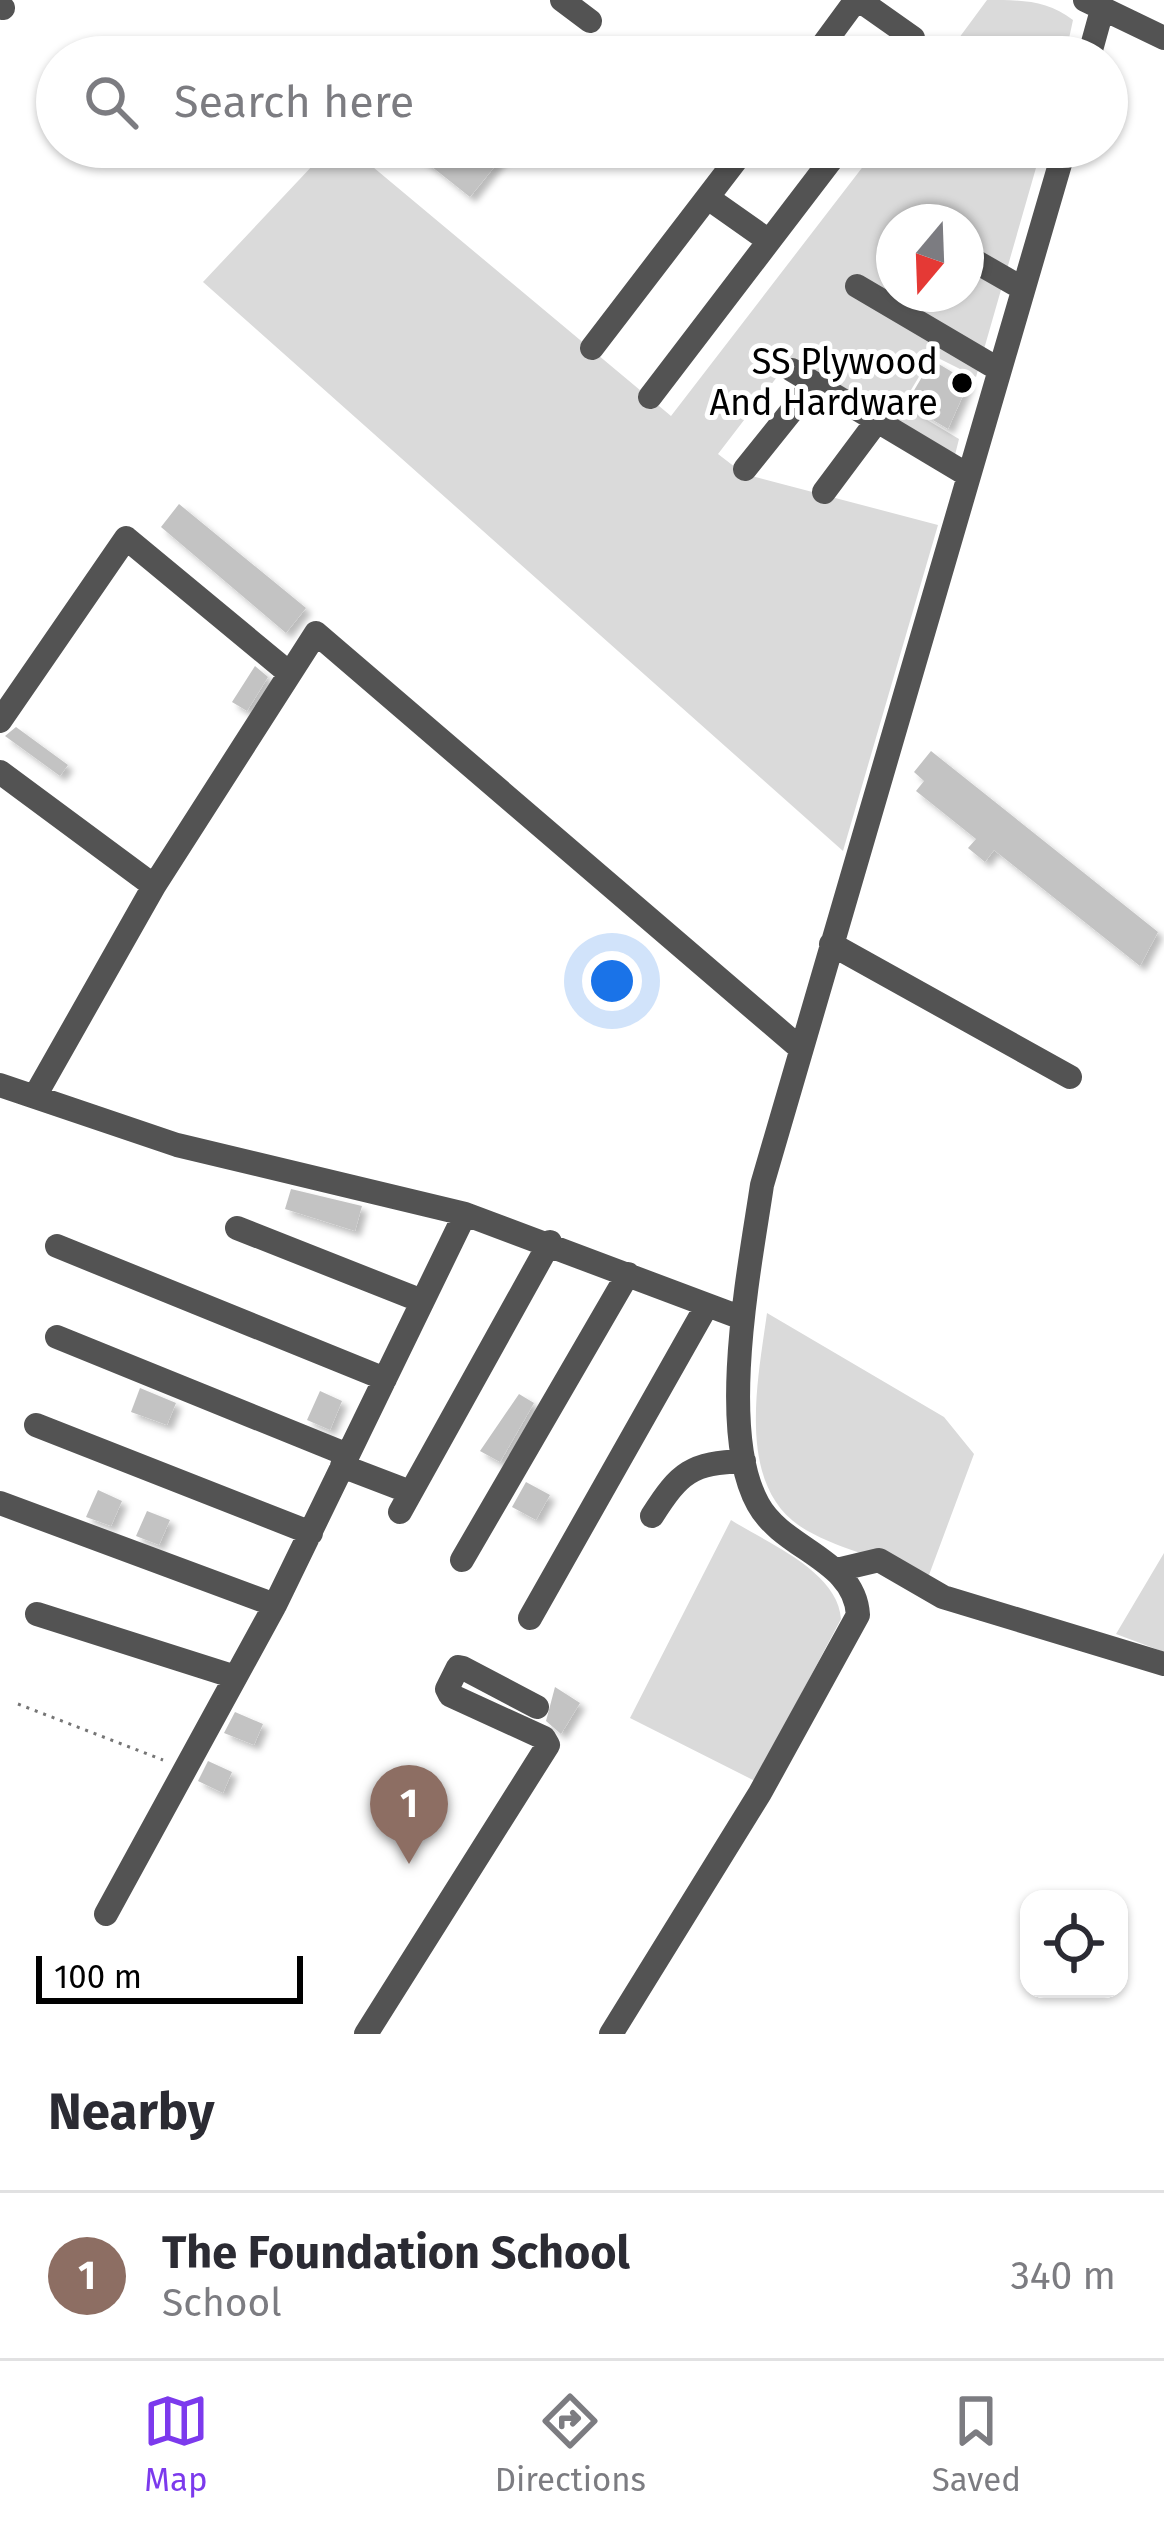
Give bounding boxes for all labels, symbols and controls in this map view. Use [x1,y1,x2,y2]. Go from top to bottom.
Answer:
search box [36,36,1128,168]
icon: search [78,69,144,135]
text: Search here [174,75,414,129]
north arrow [876,204,984,312]
place label: SS Plywood And Hardware [709,340,938,425]
marker: SS Plywood And Hardware [949,370,975,396]
your location [582,951,642,1011]
pin: 1 [370,1765,448,1864]
map controls [1020,1890,1128,1998]
button: locate [1020,1890,1128,1998]
scale bar [36,1950,303,2003]
text: 100 m [54,1957,142,1997]
text: Nearby [48,2081,214,2143]
text: The Foundation School [162,2226,630,2280]
text: 1 [78,2253,96,2299]
text: 340 m [1010,2253,1116,2299]
text: School [162,2280,282,2326]
tab: Map [143,2388,209,2500]
tab: Directions [495,2388,646,2500]
tab: Saved [932,2388,1021,2500]

